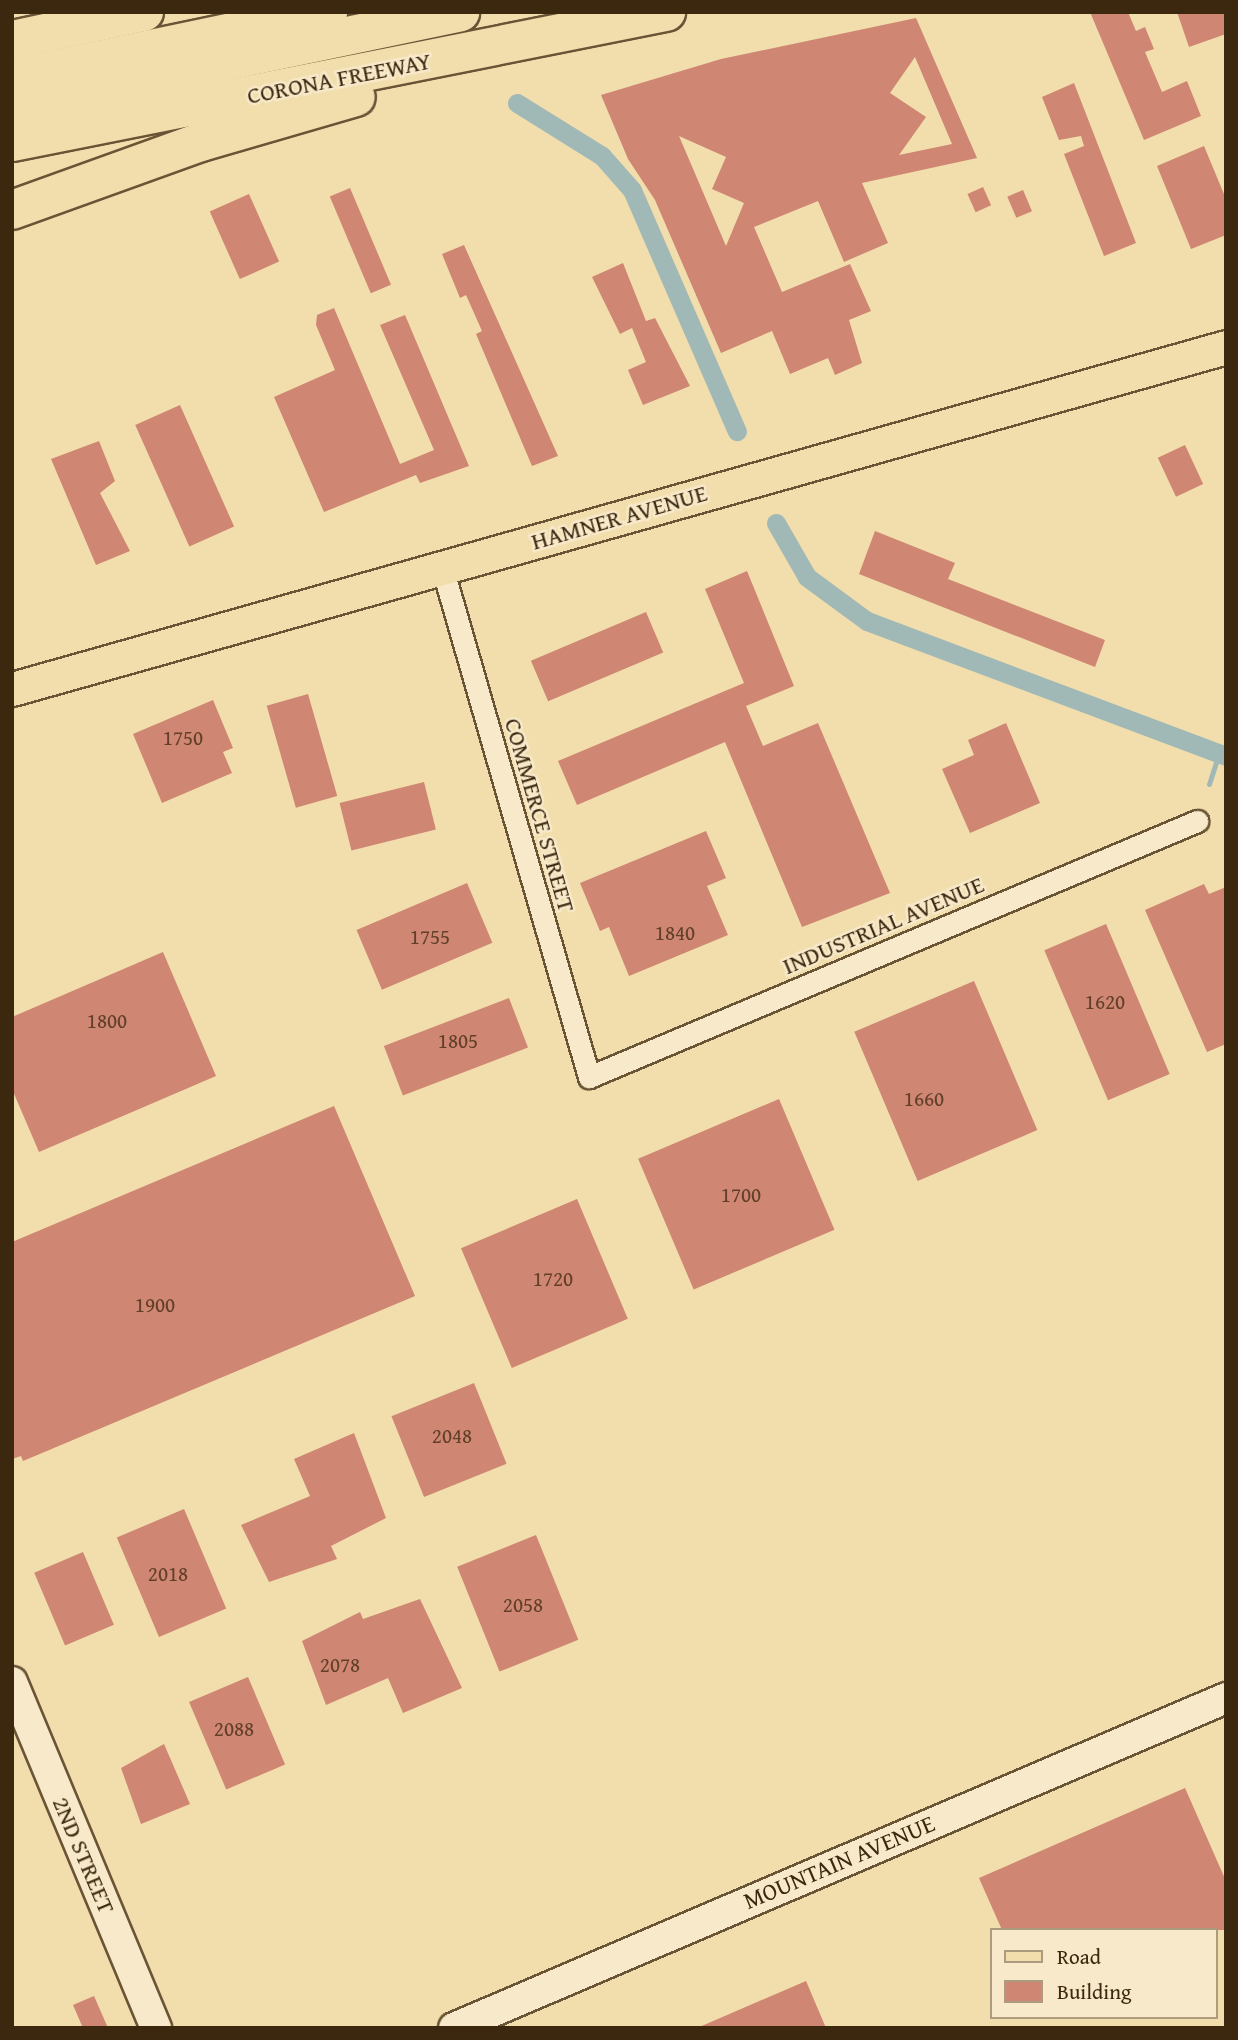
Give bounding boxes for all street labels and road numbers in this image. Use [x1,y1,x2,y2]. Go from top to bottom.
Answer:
street label: CORONA FREEWAY [245,46,433,110]
street label: HAMNER AVENUE [528,478,710,556]
street label: COMMERCE STREET [499,715,581,915]
street label: INDUSTRIAL AVENUE [778,870,988,980]
street label: 2ND STREET [47,1792,121,1918]
street label: MOUNTAIN AVENUE [739,1809,939,1915]

